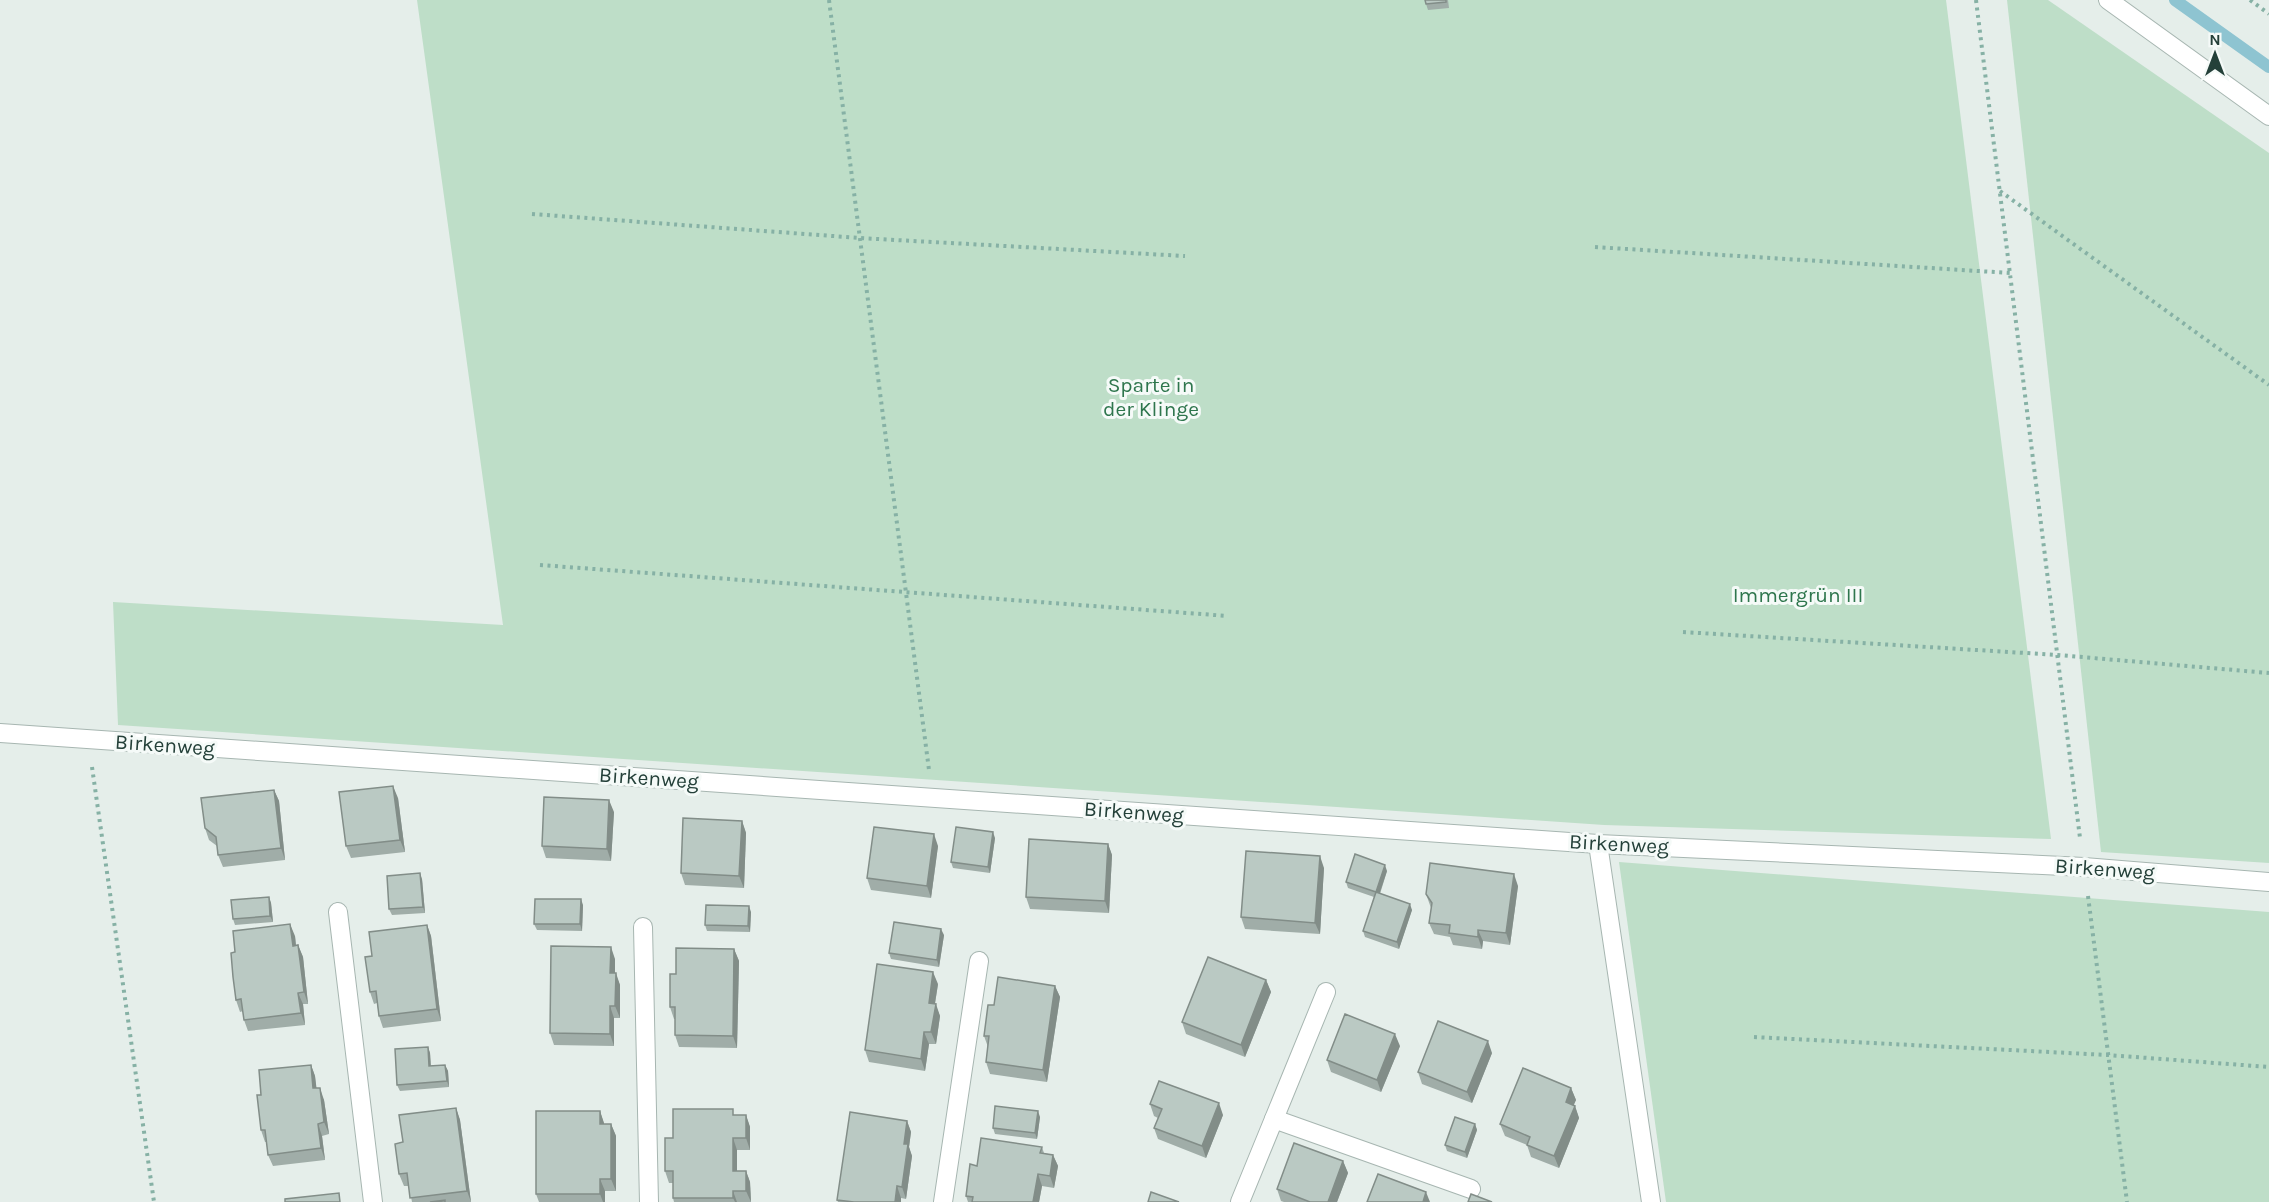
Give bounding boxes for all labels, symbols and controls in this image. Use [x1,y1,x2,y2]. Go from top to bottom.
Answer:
north arrow [2185,24,2245,84]
text: N [2209,30,2221,49]
park label: Sparte in der Klinge [1103,373,1199,421]
park label: Immergrün III [1733,583,1863,607]
street label: Birkenweg [114,730,216,760]
street label: Birkenweg [598,763,700,793]
street label: Birkenweg [1083,797,1185,827]
street label: Birkenweg [1568,829,1670,859]
street label: Birkenweg [2054,854,2156,884]

